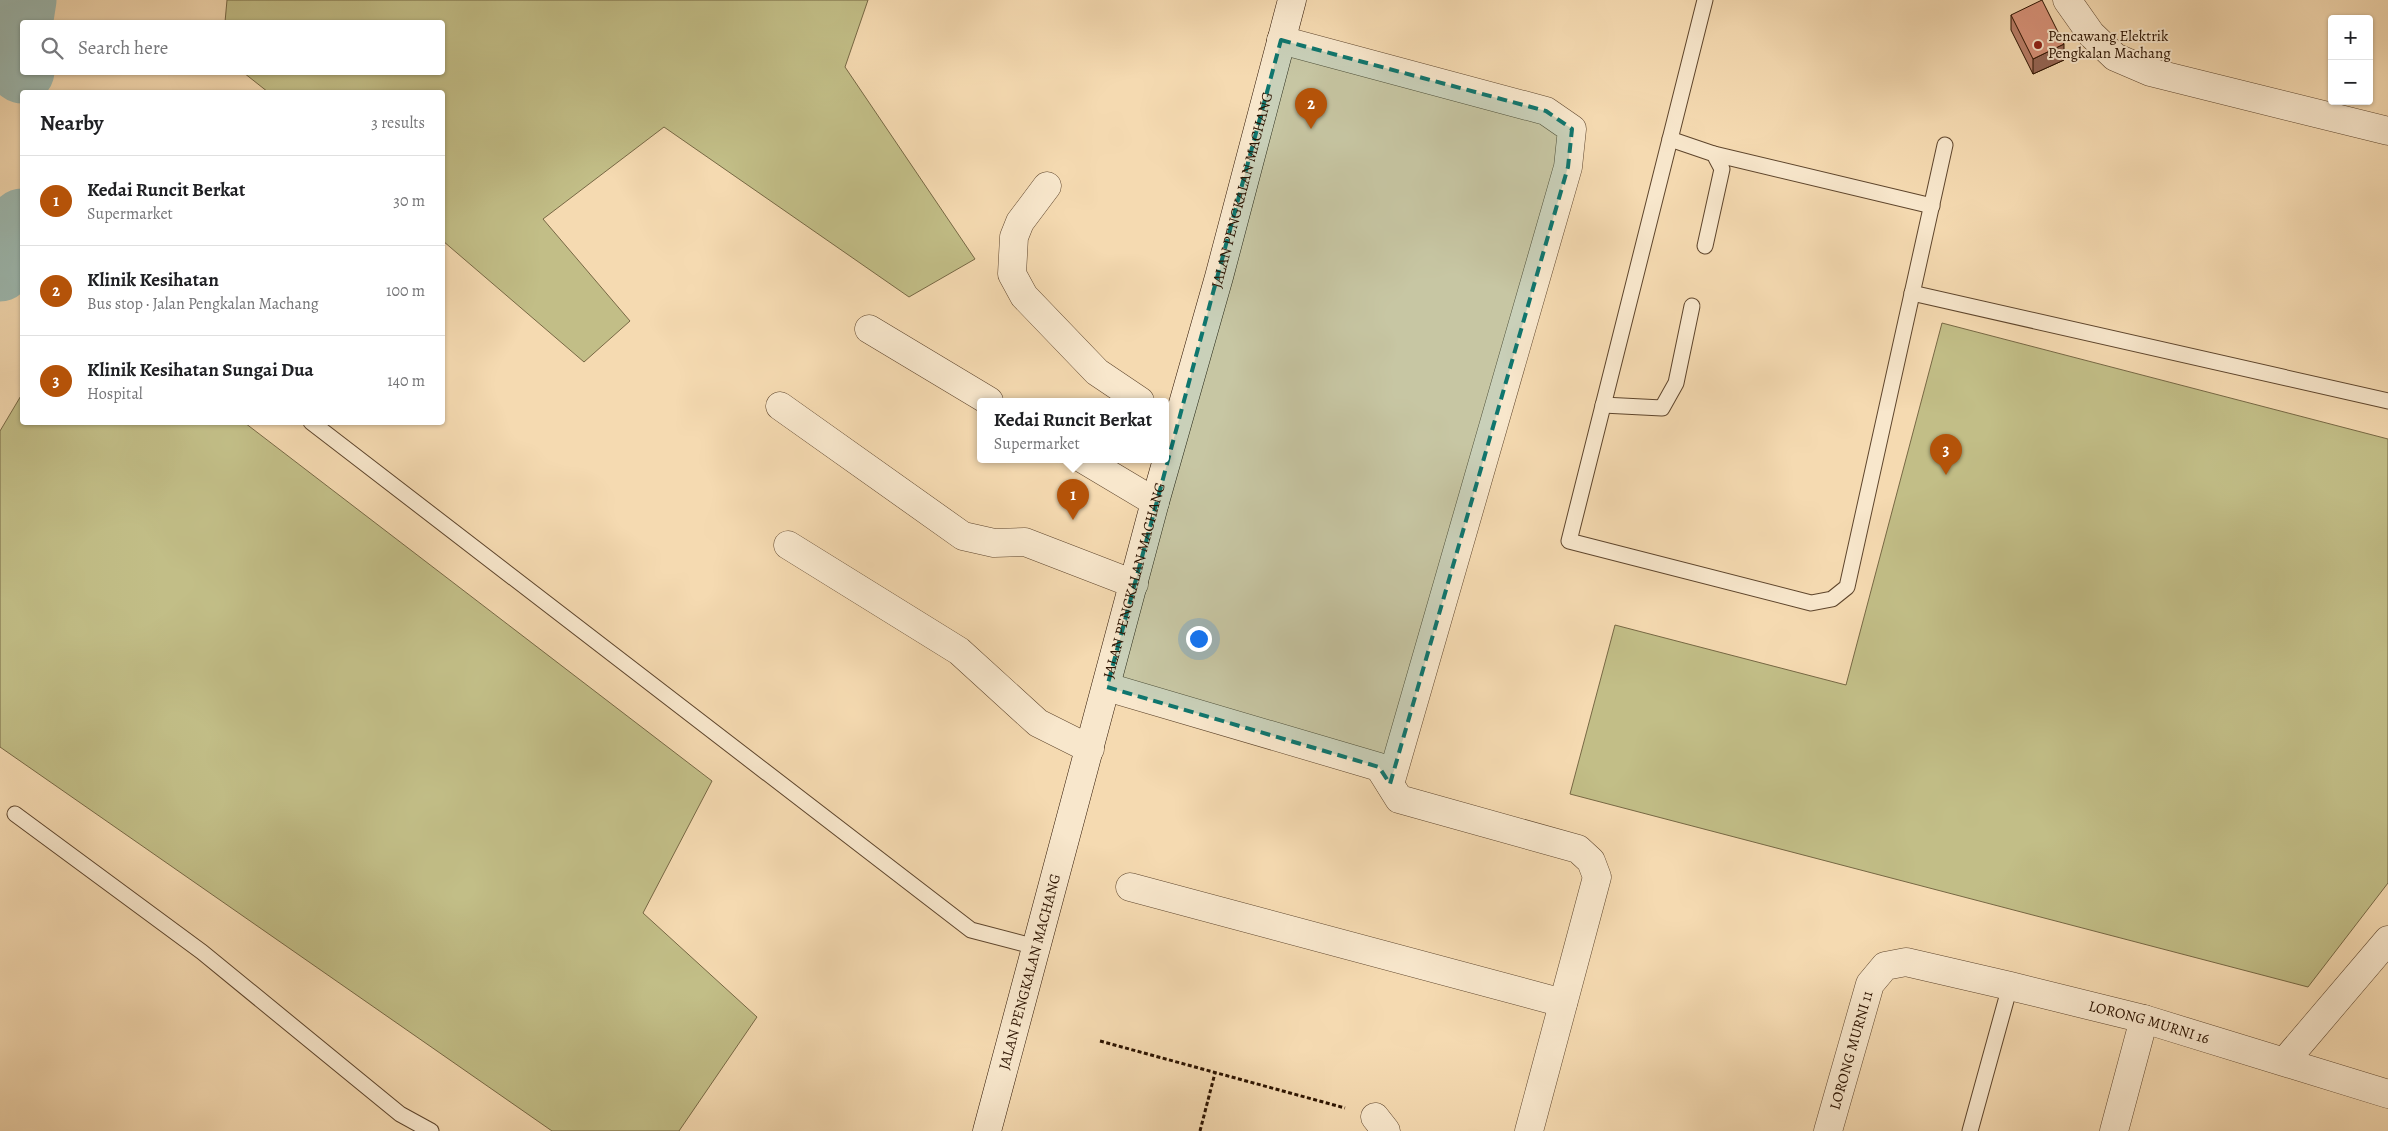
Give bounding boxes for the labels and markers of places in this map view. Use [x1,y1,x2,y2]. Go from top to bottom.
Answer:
place label: Pencawang Elektrik Pengkalan Machang [2048,26,2171,63]
marker: Pencawang Elektrik Pengkalan Machang [2032,39,2044,51]
pin: 2 [1295,88,1327,129]
pin: 3 [1930,434,1962,475]
pin: 1 [1057,479,1089,520]

